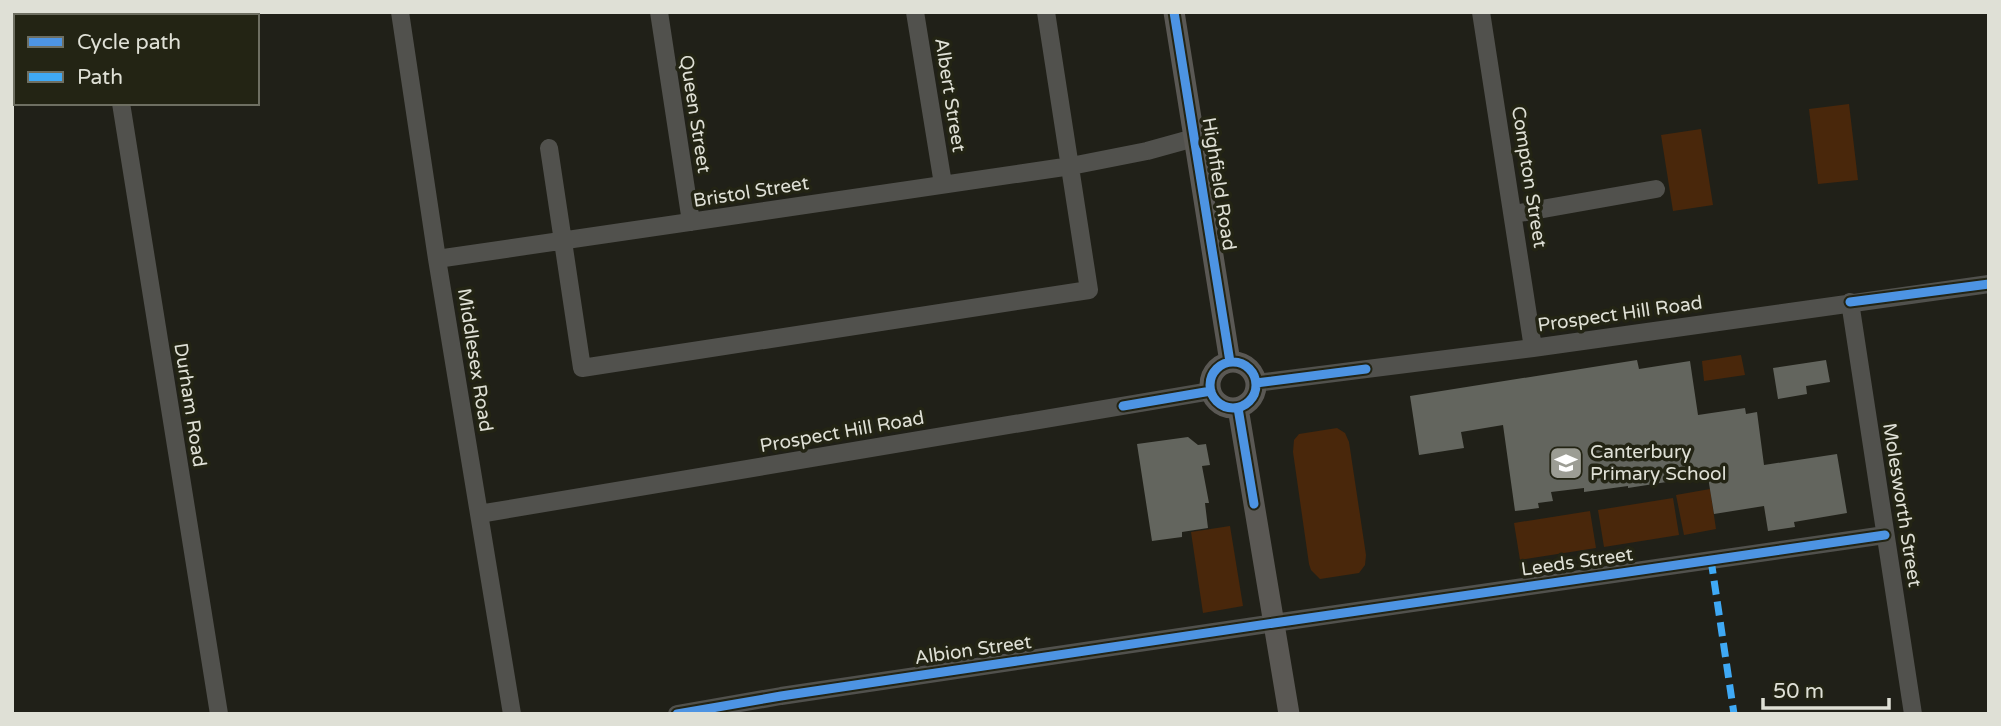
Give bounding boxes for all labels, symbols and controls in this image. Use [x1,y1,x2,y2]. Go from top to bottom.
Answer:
legend [14,14,259,105]
text: Cycle path [77,30,181,55]
street label: Albert Street [930,36,970,154]
street label: Queen Street [675,53,715,175]
text: Path [77,65,123,90]
street label: Compton Street [1507,105,1551,249]
street label: Highfield Road [1198,116,1240,252]
street label: Bristol Street [692,172,810,212]
street label: Middlesex Road [453,287,497,433]
street label: Prospect Hill Road [1536,292,1704,336]
street label: Durham Road [169,341,211,469]
street label: Prospect Hill Road [758,407,926,457]
street label: Molesworth Street [1878,421,1926,589]
place label: Canterbury Primary School [1590,441,1726,485]
school or university icon: Canterbury Primary School [1547,444,1585,482]
street label: Leeds Street [1520,543,1634,581]
street label: Albion Street [913,631,1033,669]
scale bar [1763,666,1889,710]
text: 50 m [1773,679,1824,704]

